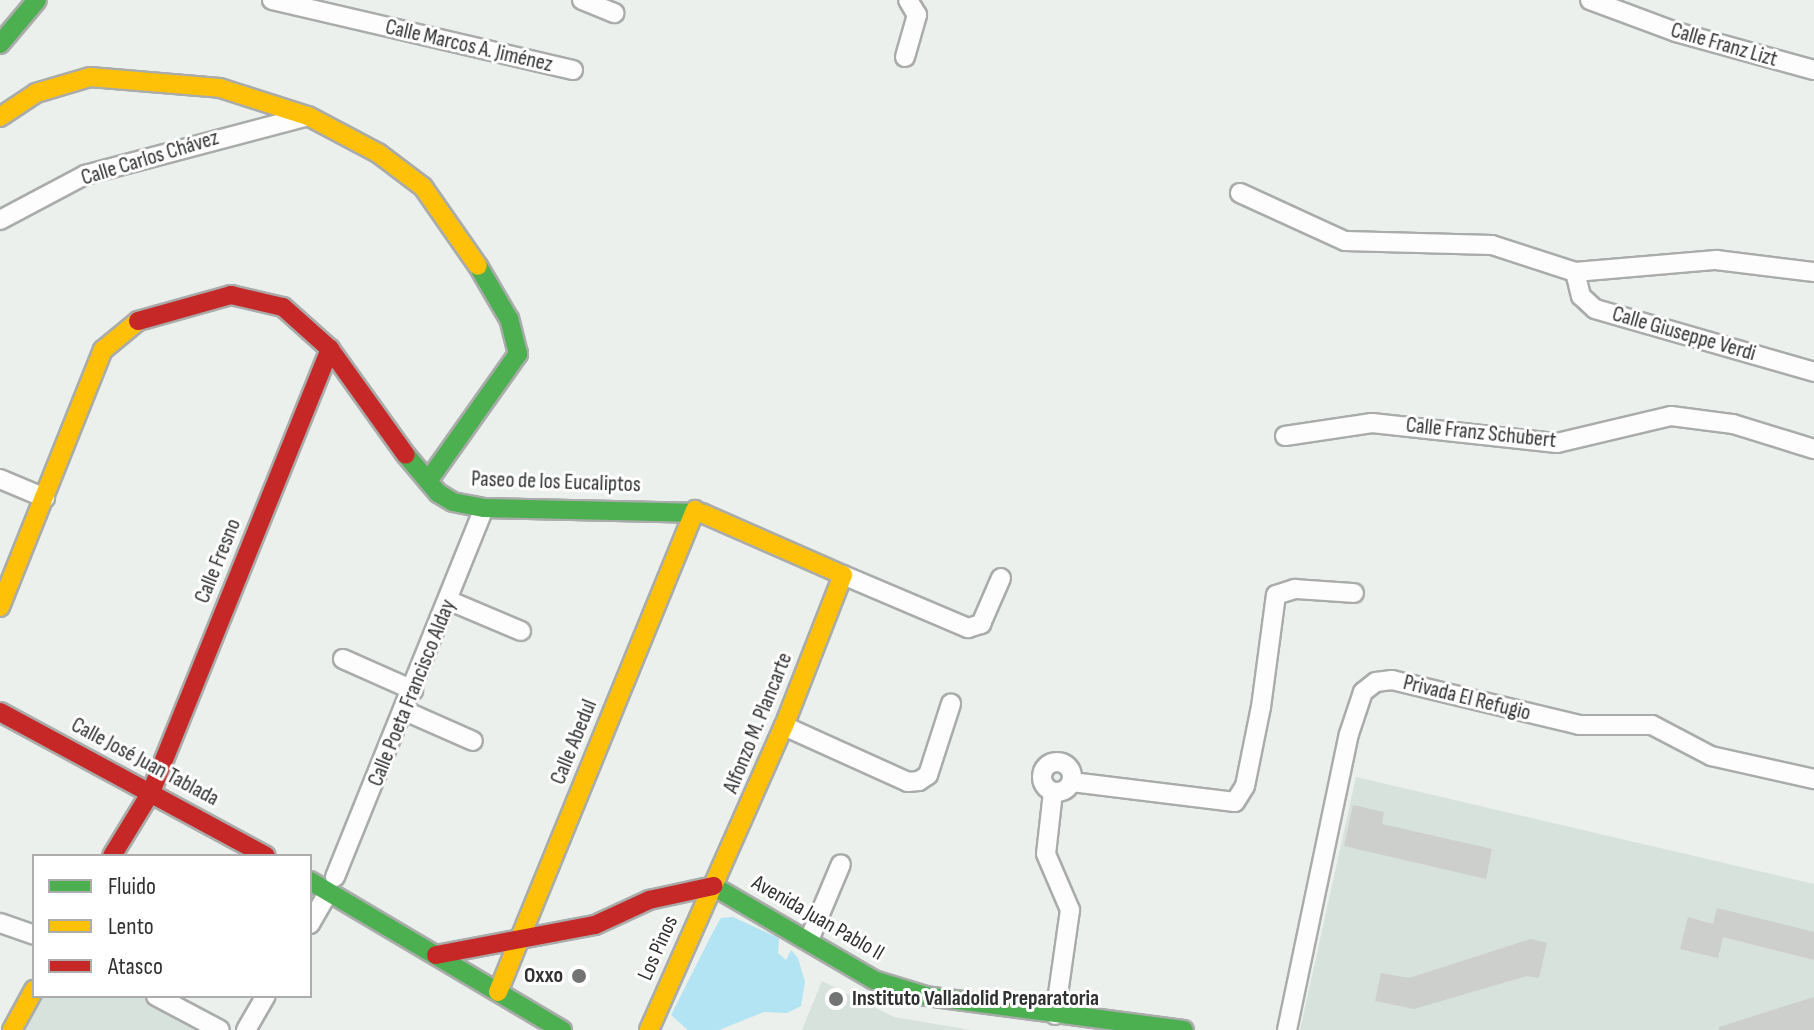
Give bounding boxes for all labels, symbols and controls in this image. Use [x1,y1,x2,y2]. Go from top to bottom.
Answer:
street label: Calle Marcos A. Jiménez [383,14,555,78]
street label: Calle Franz Lizt [1668,17,1780,73]
street label: Calle Carlos Chávez [78,125,222,191]
street label: Calle Giuseppe Verdi [1609,301,1759,367]
street label: Calle Franz Schubert [1405,412,1557,454]
street label: Paseo de los Eucaliptos [471,466,641,498]
street label: Calle Fresno [189,515,247,607]
street label: Calle Poeta Francisco Alday [362,596,462,790]
street label: Alfonzo M. Plancarte [718,649,798,797]
street label: Privada El Refugio [1401,669,1533,727]
street label: Calle Abedul [545,696,603,788]
street label: Calle José Juan Tablada [67,712,223,812]
legend [32,854,312,998]
street label: Avenida Juan Pablo II [747,869,889,967]
text: Fluido [108,872,156,901]
street label: Los Pinos [632,911,684,985]
text: Lento [108,912,154,941]
text: Atasco [108,952,163,981]
place label: Oxxo [524,963,563,989]
marker: Oxxo [570,967,588,985]
place label: Instituto Valladolid Preparatoria [852,986,1099,1012]
marker: Instituto Valladolid Preparatoria [827,990,845,1008]

